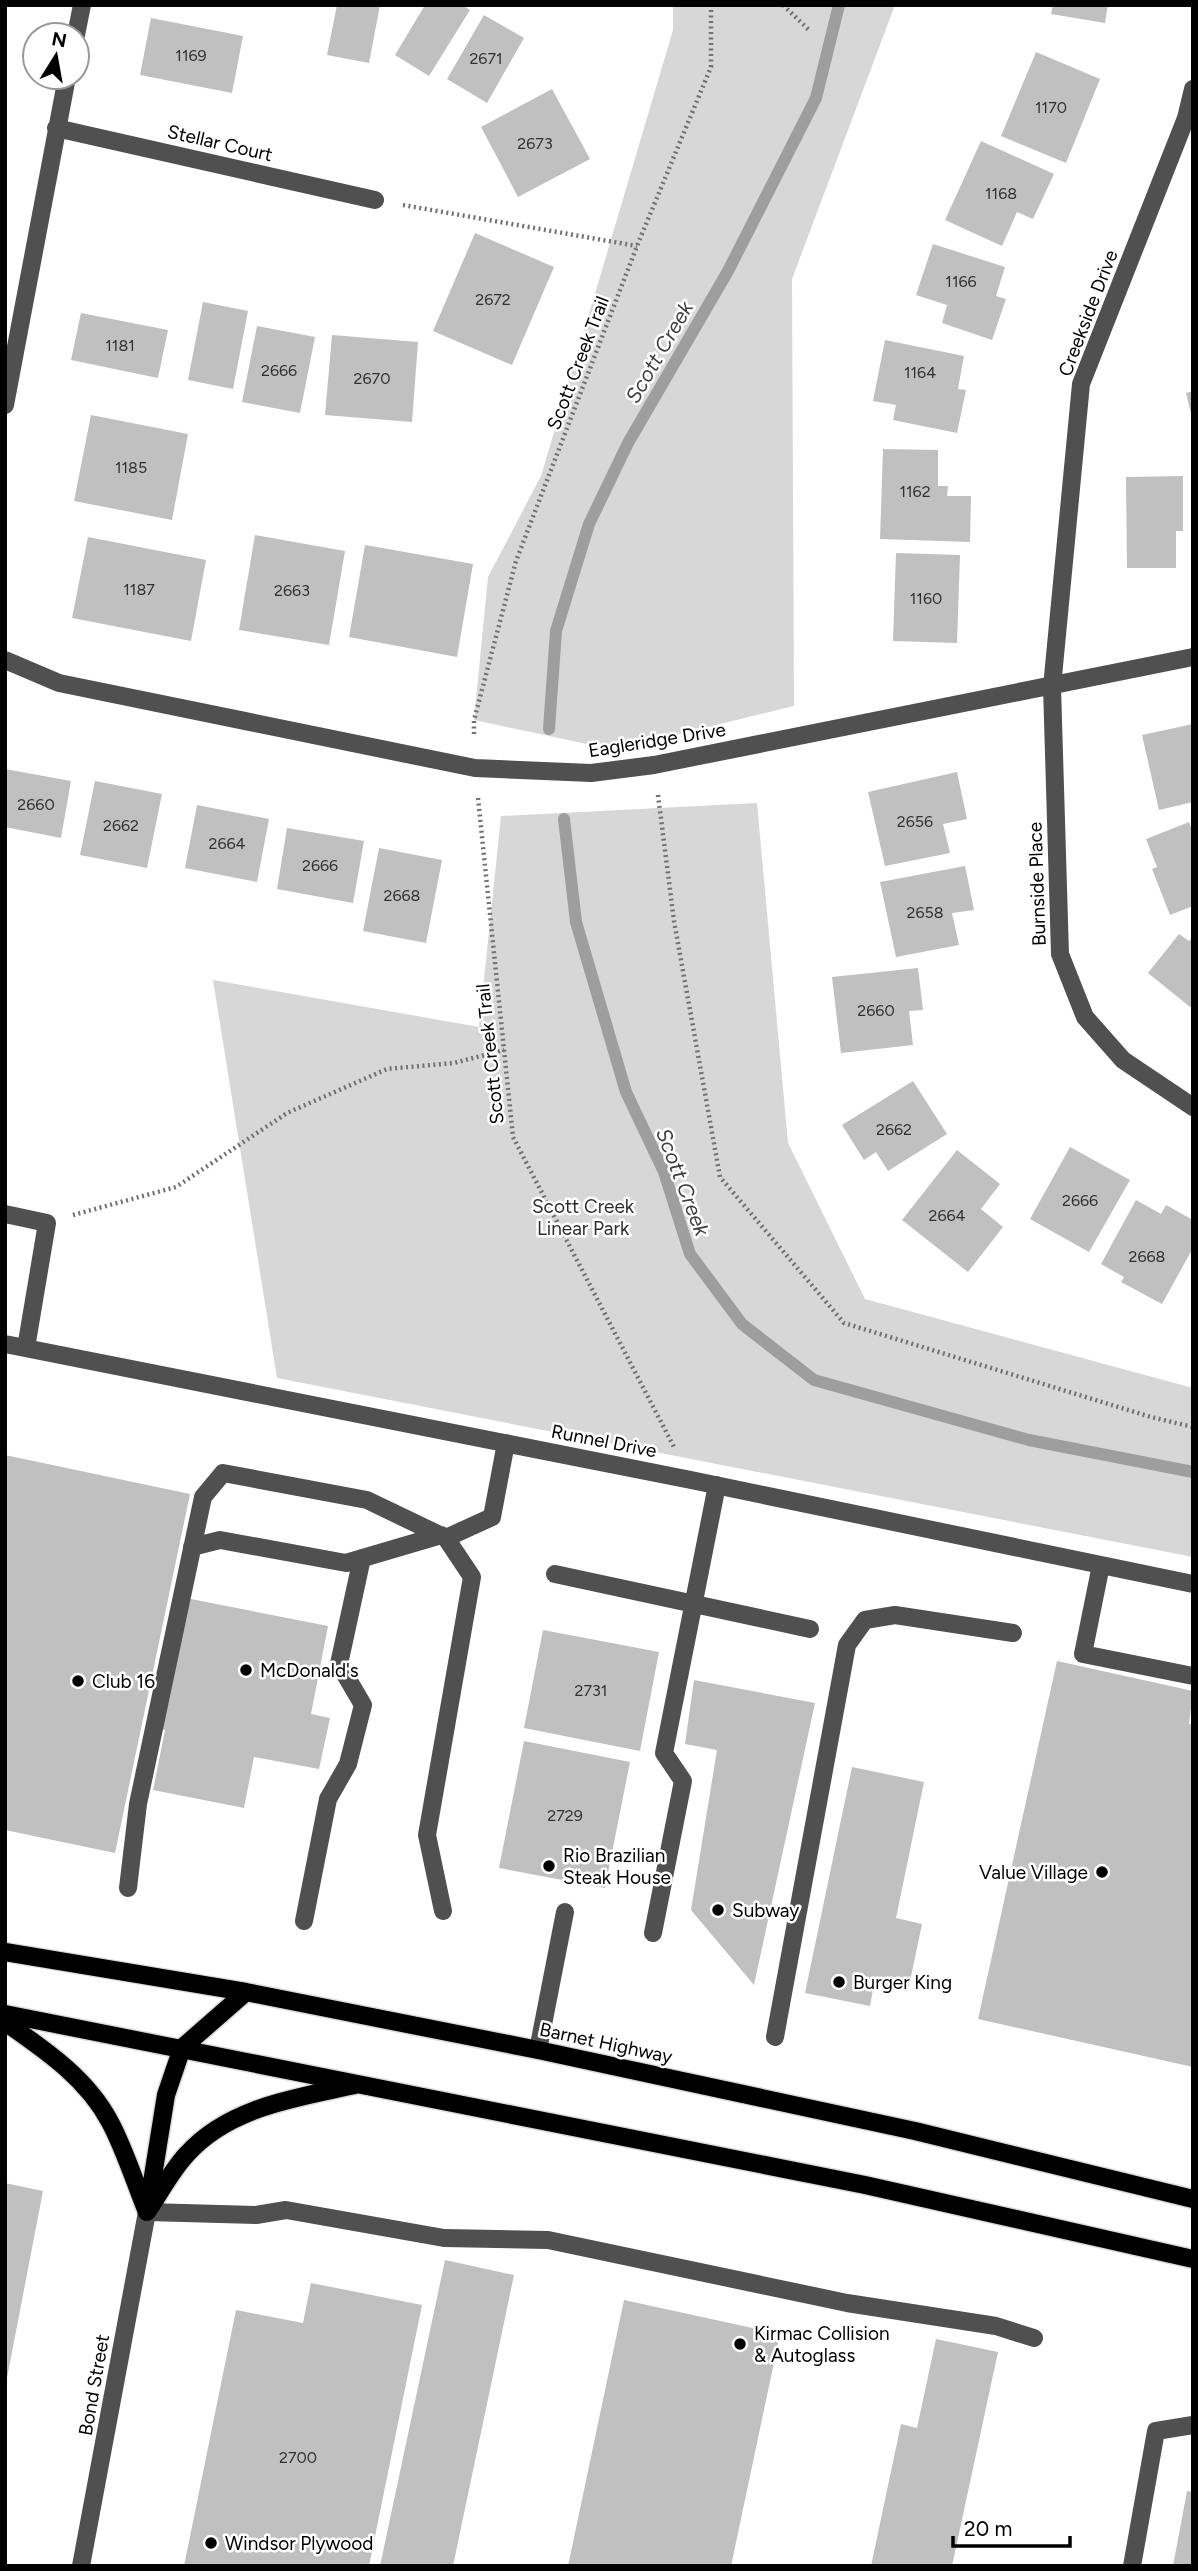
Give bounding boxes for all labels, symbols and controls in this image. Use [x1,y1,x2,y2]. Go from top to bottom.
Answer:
north arrow [21,21,91,91]
text: N [50,27,69,52]
house number: 1169 [175,46,207,65]
house number: 2671 [469,49,503,68]
house number: 1170 [1035,98,1067,117]
street label: Stellar Court [165,120,275,166]
house number: 2673 [517,134,553,153]
house number: 1168 [985,184,1017,203]
street label: Creekside Drive [1053,247,1123,379]
house number: 1166 [945,272,977,291]
house number: 2672 [475,290,511,309]
street label: Scott Creek Trail [542,293,614,433]
water label: Scott Creek [620,296,699,407]
house number: 1181 [105,336,135,355]
house number: 2666 [261,361,297,380]
house number: 1164 [904,363,936,382]
house number: 2670 [354,369,390,388]
house number: 1185 [115,458,147,477]
house number: 1162 [899,482,931,501]
house number: 1187 [123,580,155,599]
house number: 2663 [274,581,310,600]
house number: 1160 [910,589,942,608]
street label: Eagleridge Drive [587,718,727,762]
house number: 2660 [17,795,55,814]
house number: 2656 [897,812,933,831]
house number: 2662 [103,816,139,835]
street label: Burnside Place [1023,822,1051,946]
house number: 2664 [209,834,246,853]
house number: 2666 [302,856,338,875]
house number: 2668 [384,886,420,905]
house number: 2658 [906,903,944,922]
street label: Scott Creek Trail [471,983,509,1125]
house number: 2660 [857,1001,895,1020]
house number: 2662 [876,1120,912,1139]
water label: Scott Creek [651,1125,715,1240]
house number: 2666 [1062,1191,1098,1210]
park label: Scott Creek Linear Park [532,1195,635,1240]
house number: 2664 [929,1206,966,1225]
house number: 2668 [1129,1247,1165,1266]
street label: Runnel Drive [549,1420,659,1462]
place label: McDonald's [260,1659,359,1682]
marker: McDonald's [238,1662,254,1678]
place label: Club 16 [92,1670,155,1693]
marker: Club 16 [70,1673,86,1689]
house number: 2731 [575,1681,607,1700]
house number: 2729 [547,1806,583,1825]
place label: Rio Brazilian Steak House [563,1844,671,1889]
marker: Rio Brazilian Steak House [541,1858,557,1874]
place label: Value Village [979,1861,1088,1884]
marker: Value Village [1094,1864,1110,1880]
place label: Subway [732,1899,799,1922]
marker: Subway [710,1902,726,1918]
place label: Burger King [853,1971,952,1994]
marker: Burger King [831,1974,847,1990]
street label: Barnet Highway [538,2018,674,2068]
place label: Kirmac Collision & Autoglass [754,2322,890,2367]
street label: Bond Street [74,2333,114,2437]
marker: Kirmac Collision & Autoglass [732,2336,748,2352]
house number: 2700 [279,2448,317,2467]
scale bar [953,2504,1070,2548]
text: 20 m [964,2516,1012,2541]
place label: Windsor Plywood [225,2532,373,2555]
marker: Windsor Plywood [203,2535,219,2551]

